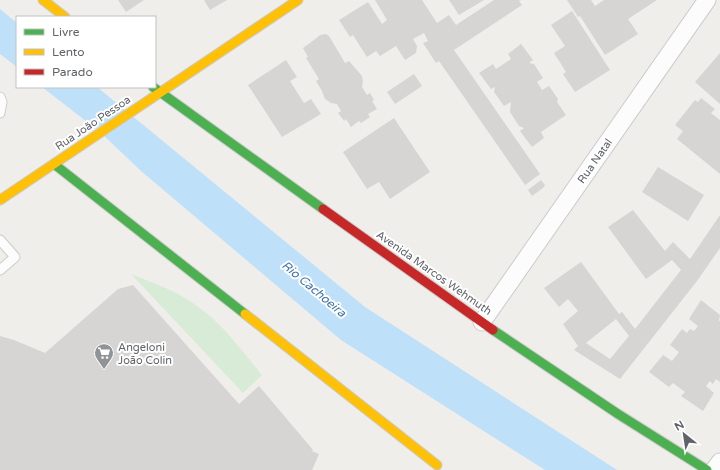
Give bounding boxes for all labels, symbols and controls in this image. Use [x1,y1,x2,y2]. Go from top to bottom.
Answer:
legend [16,16,156,88]
text: Livre [52,25,80,39]
text: Lento [52,45,85,59]
text: Parado [52,65,93,79]
street label: Rua João Pessoa [53,93,133,153]
street label: Rua Natal [575,136,615,186]
street label: Avenida Marcos Wehmuth [374,228,494,318]
water label: Rio Cachoeira [279,258,349,320]
place label: Angeloni João Colin [118,341,172,367]
supermarket icon: Angeloni João Colin [93,342,115,370]
north arrow [664,414,704,454]
text: N [672,418,686,434]

